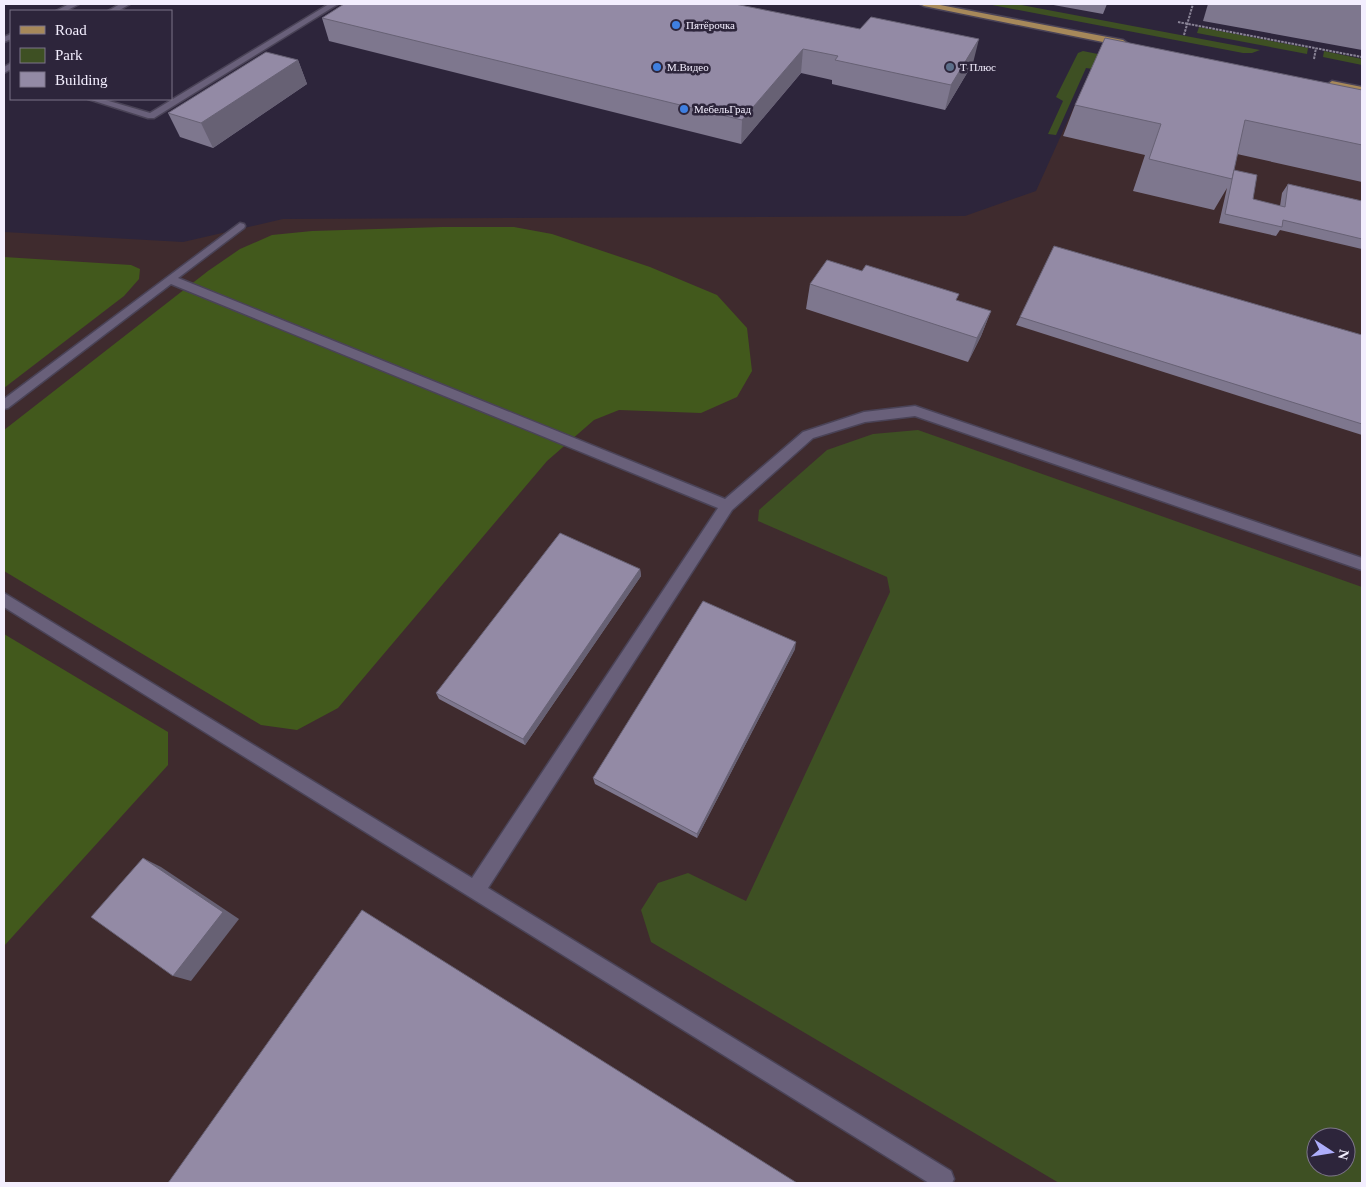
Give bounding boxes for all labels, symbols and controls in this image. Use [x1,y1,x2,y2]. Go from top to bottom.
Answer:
legend [10,10,172,100]
marker: Пятёрочка [670,19,682,31]
place label: Пятёрочка [686,19,735,31]
text: Road [55,22,87,38]
text: Park [55,47,83,63]
marker: М.Видео [651,61,663,73]
place label: М.Видео [667,61,709,73]
marker: Т Плюс [944,61,956,73]
place label: Т Плюс [960,61,996,73]
text: Building [55,72,108,88]
marker: МебельГрад [678,103,690,115]
place label: МебельГрад [694,103,751,115]
north arrow [1306,1127,1356,1177]
text: N [1335,1148,1352,1161]

